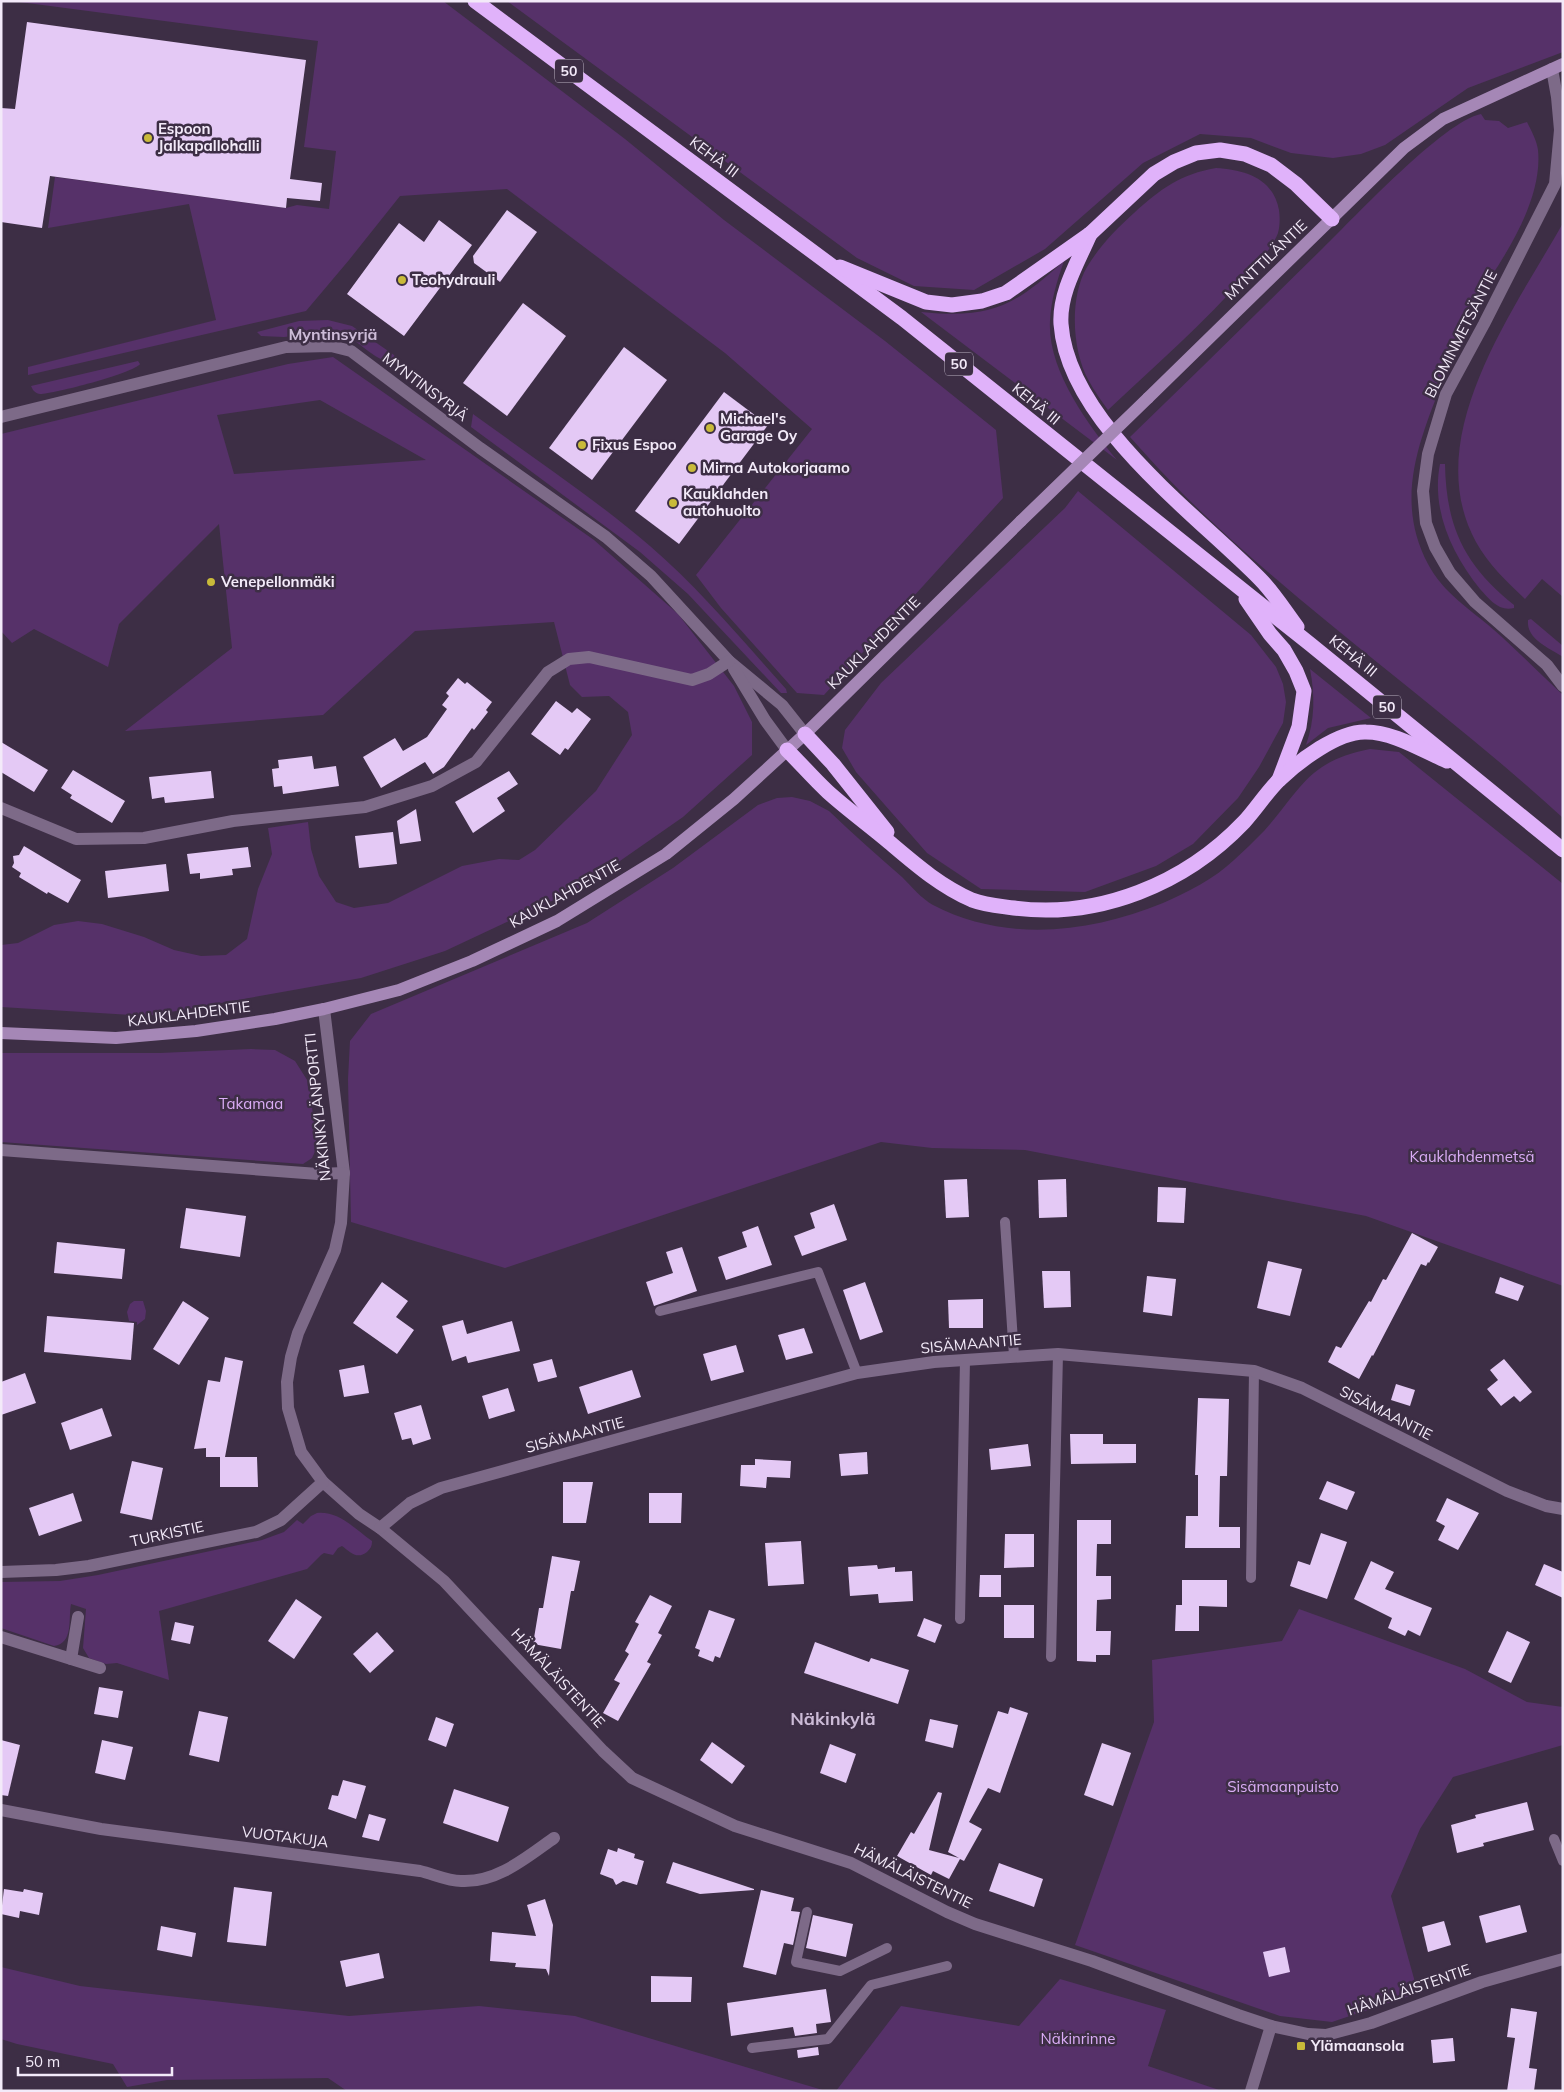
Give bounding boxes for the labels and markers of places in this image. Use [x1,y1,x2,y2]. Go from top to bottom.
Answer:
place label: Espoon Jalkapallohalli [158,119,260,155]
marker: Espoon Jalkapallohalli [142,132,154,144]
place label: Teohydrauli [412,270,495,289]
marker: Teohydrauli [396,274,408,286]
place label: Michael's Garage Oy [720,409,798,445]
marker: Michael's Garage Oy [704,422,716,434]
place label: Fixus Espoo [592,435,677,454]
marker: Fixus Espoo [576,439,588,451]
place label: Mirna Autokorjaamo [702,458,850,477]
marker: Mirna Autokorjaamo [686,462,698,474]
place label: Kauklahden autohuolto [683,484,768,520]
marker: Kauklahden autohuolto [667,497,679,509]
place label: Venepellonmäki [220,572,335,591]
marker: Venepellonmäki [205,576,217,588]
place label: Ylämaansola [1310,2036,1404,2055]
marker: Ylämaansola [1295,2040,1307,2052]

